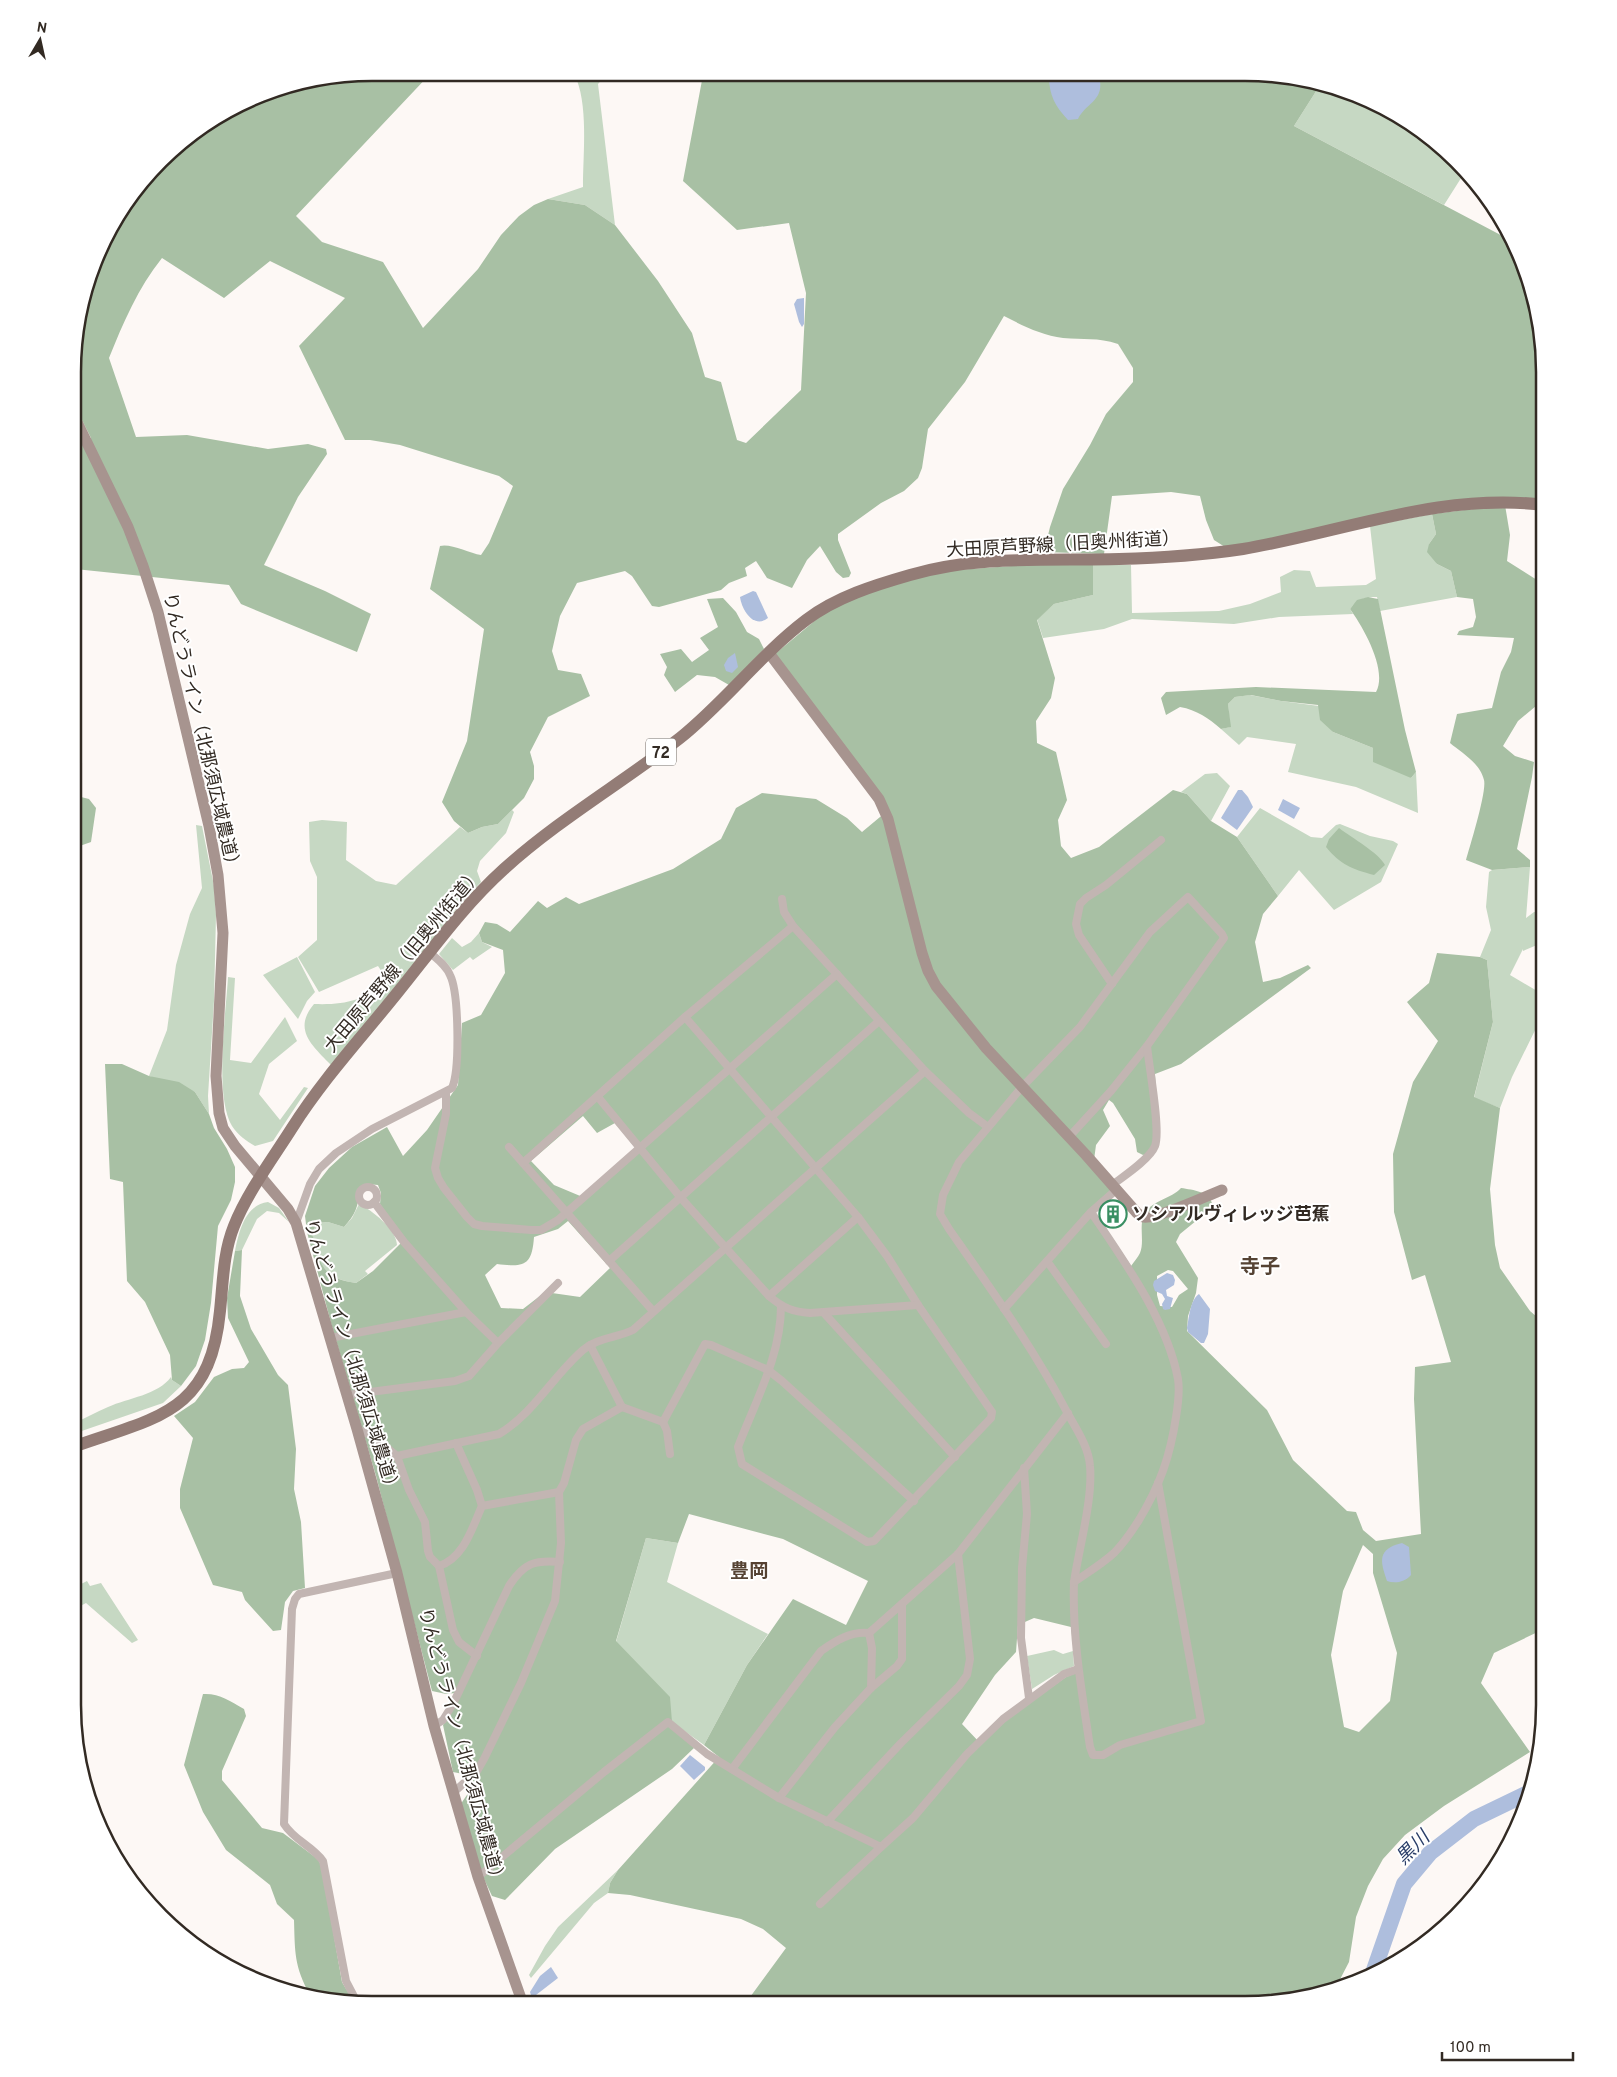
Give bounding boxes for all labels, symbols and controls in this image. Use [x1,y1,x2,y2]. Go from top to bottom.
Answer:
north arrow [15,15,65,65]
text: N [35,19,48,38]
street label: 大田原芦野線（旧奥州街道） [946,528,1181,563]
street label: りんどうライン（北那須広域農道） [157,591,244,876]
road number: 72 [646,739,676,766]
street label: 大田原芦野線（旧奥州街道） [320,864,488,1058]
building icon: ソシアルヴィレッジ芭蕉 [1098,1199,1128,1229]
place label: ソシアルヴィレッジ芭蕉 [1132,1203,1330,1227]
street label: りんどうライン（北那須広域農道） [298,1217,404,1498]
district label: 寺子 [1240,1255,1280,1281]
district label: 豊岡 [730,1560,768,1584]
street label: りんどうライン（北那須広域農道） [412,1606,509,1889]
water label: 黒川 [1391,1825,1437,1870]
scale bar [1442,2030,1573,2062]
text: 100 m [1450,2039,1491,2058]

